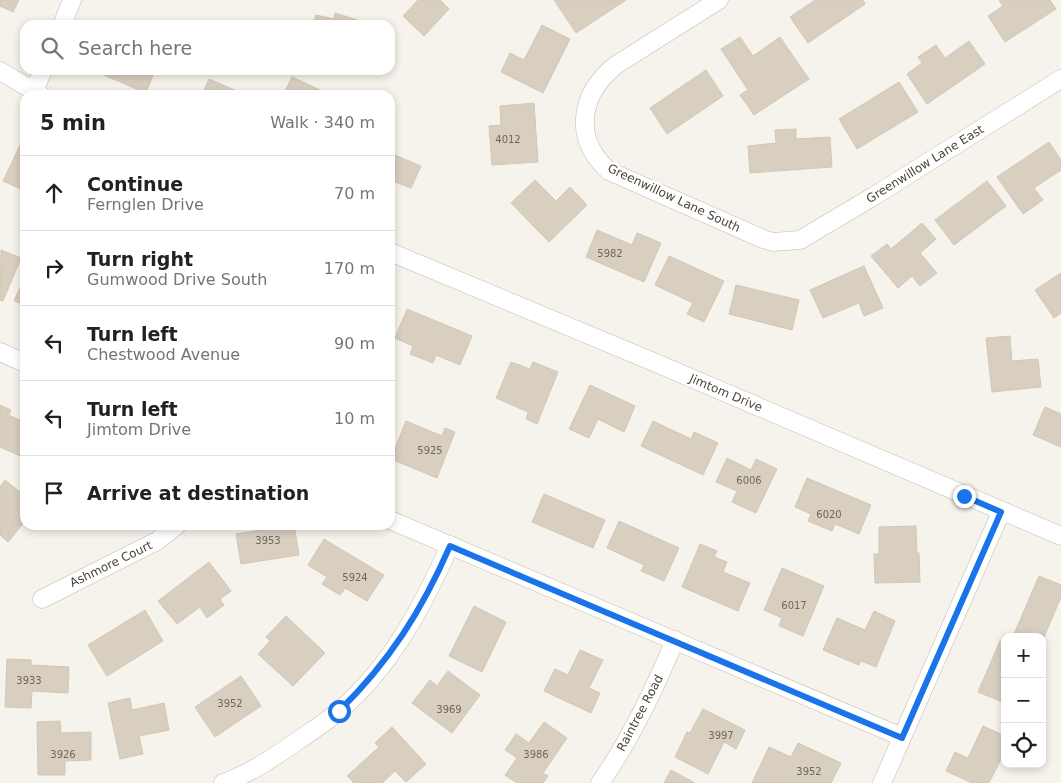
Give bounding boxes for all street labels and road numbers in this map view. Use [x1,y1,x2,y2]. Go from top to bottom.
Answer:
street label: Greenwillow Lane East [864,122,987,206]
street label: Greenwillow Lane South [605,161,743,235]
street label: Jimtom Drive [686,371,765,415]
street label: Ashmore Court [68,538,155,590]
street label: Raintree Road [614,672,666,754]

